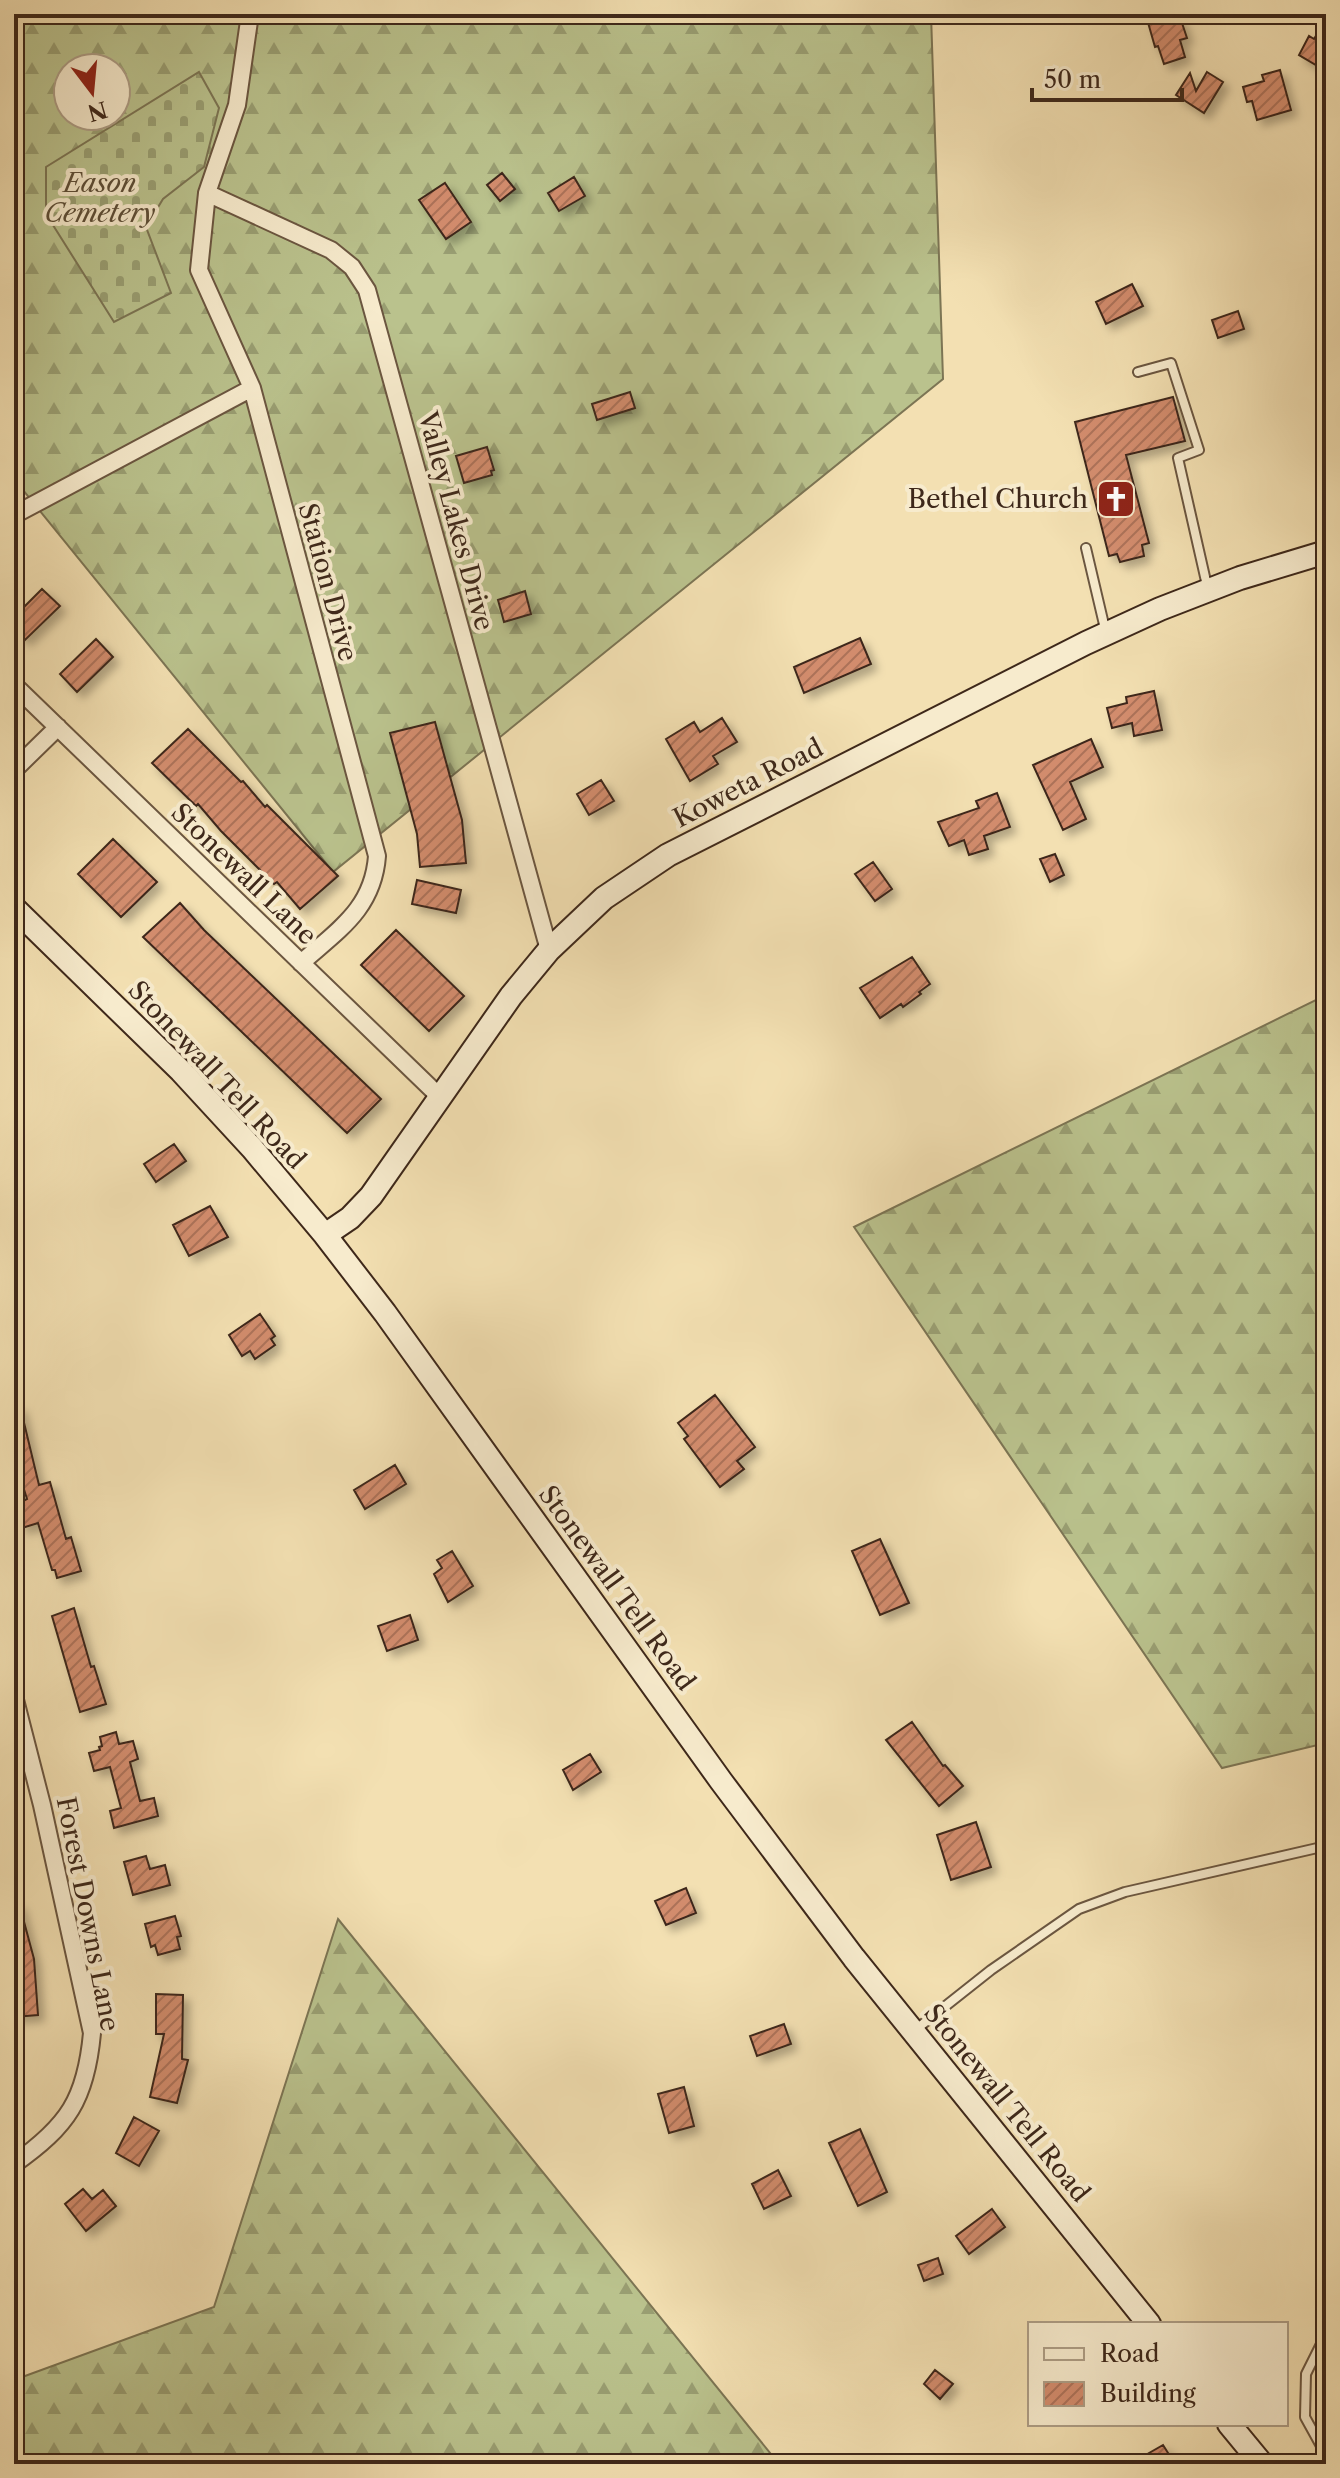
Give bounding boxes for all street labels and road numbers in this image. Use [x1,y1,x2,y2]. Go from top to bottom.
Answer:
street label: Valley Lakes Drive [411,407,501,634]
street label: Station Drive [292,499,364,665]
street label: Koweta Road [668,731,828,834]
street label: Stonewall Lane [165,797,323,951]
street label: Stonewall Tell Road [122,974,313,1176]
street label: Stonewall Tell Road [532,1479,702,1697]
street label: Forest Downs Lane [50,1794,126,2034]
street label: Stonewall Tell Road [917,1998,1097,2209]

